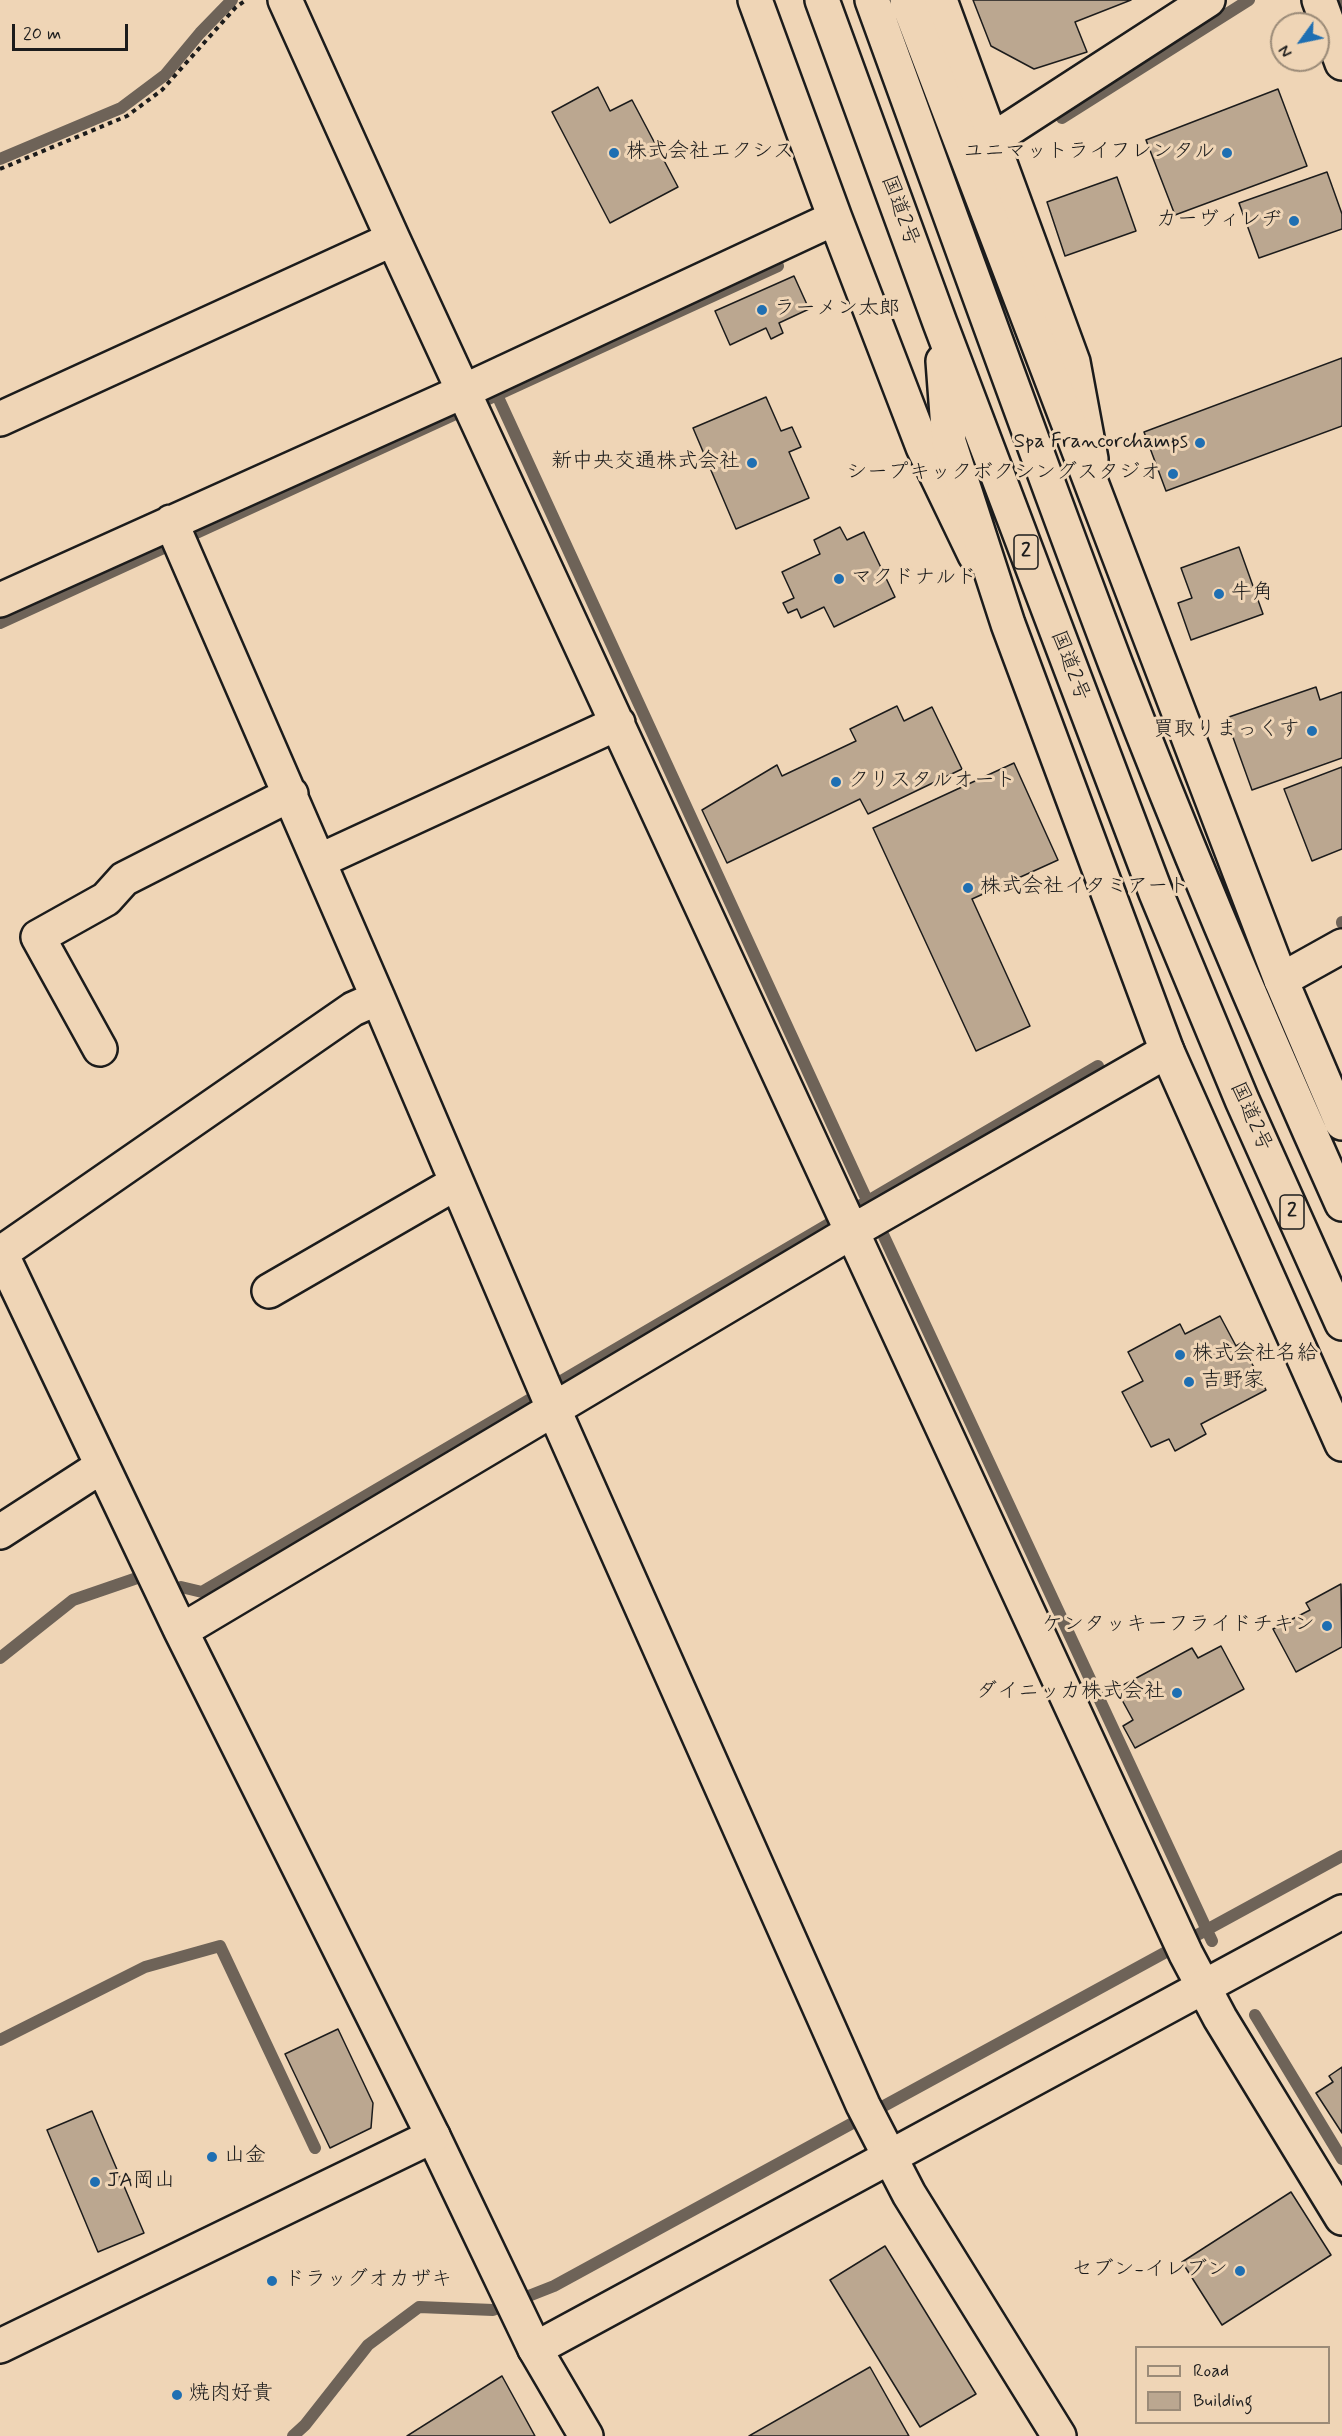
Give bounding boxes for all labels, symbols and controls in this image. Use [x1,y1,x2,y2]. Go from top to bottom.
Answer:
scale bar [15,12,130,50]
north arrow [1270,12,1330,72]
text: 20 m [23,22,61,46]
text: N [1274,41,1298,61]
place label: 株式会社エクシス [626,140,794,166]
place label: ユニマットライフレンタル [963,140,1215,166]
marker: 株式会社エクシス [607,146,621,160]
marker: ユニマットライフレンタル [1220,146,1234,160]
street label: 国道2号 [875,172,923,250]
place label: カーヴィレヂ [1156,208,1282,234]
marker: カーヴィレヂ [1287,214,1301,228]
place label: ラーメン太郎 [774,297,900,323]
marker: ラーメン太郎 [755,303,769,317]
place label: Spa Francorchamps [1013,430,1188,456]
marker: Spa Francorchamps [1193,436,1207,450]
place label: 新中央交通株式会社 [551,450,740,476]
marker: 新中央交通株式会社 [745,456,759,470]
place label: シープキックボクシングスタジオ [846,461,1161,487]
marker: シープキックボクシングスタジオ [1166,467,1180,481]
road number: 2 [1014,535,1038,569]
place label: マクドナルド [851,566,977,592]
marker: マクドナルド [832,572,846,586]
place label: 牛角 [1231,581,1273,607]
marker: 牛角 [1212,587,1226,601]
street label: 国道2号 [1044,627,1094,705]
place label: 買取りまっくす [1153,718,1300,744]
marker: 買取りまっくす [1305,724,1319,738]
place label: クリスタルオート [848,769,1016,795]
marker: クリスタルオート [829,775,843,789]
place label: 株式会社イタミアート [980,875,1189,901]
marker: 株式会社イタミアート [961,881,975,895]
street label: 国道2号 [1224,1078,1276,1156]
road number: 2 [1280,1195,1304,1229]
place label: 株式会社名給 [1192,1342,1318,1368]
marker: 株式会社名給 [1173,1348,1187,1362]
place label: 吉野家 [1201,1369,1264,1395]
marker: 吉野家 [1182,1375,1196,1389]
place label: ケンタッキーフライドチキン [1042,1613,1315,1639]
marker: ケンタッキーフライドチキン [1320,1619,1334,1633]
place label: ダイニッカ株式会社 [976,1680,1165,1706]
marker: ダイニッカ株式会社 [1170,1686,1184,1700]
place label: 山金 [224,2144,266,2170]
marker: 山金 [205,2150,219,2164]
place label: JA岡山 [107,2169,175,2195]
marker: JA岡山 [88,2175,102,2189]
place label: セブン-イレブン [1072,2258,1228,2284]
marker: セブン-イレブン [1233,2264,1247,2278]
place label: ドラッグオカザキ [284,2268,452,2294]
marker: ドラッグオカザキ [265,2274,279,2288]
legend [1135,2346,1330,2424]
text: Road [1193,2359,1229,2383]
place label: 焼肉好貴 [189,2382,273,2408]
marker: 焼肉好貴 [170,2388,184,2402]
text: Building [1193,2389,1253,2413]

